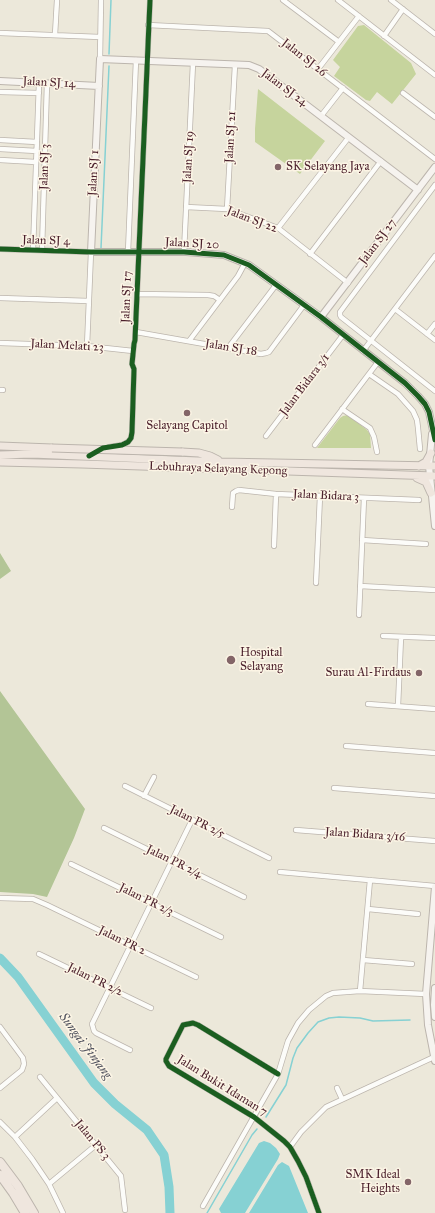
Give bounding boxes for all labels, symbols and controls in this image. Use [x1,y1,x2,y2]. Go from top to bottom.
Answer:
street label: Jalan SJ 26 [279,36,329,80]
street label: Jalan SJ 24 [258,66,310,110]
street label: Jalan SJ 14 [22,74,76,92]
street label: Jalan SJ 21 [222,111,240,163]
street label: Jalan SJ 19 [180,130,198,184]
street label: Jalan SJ 3 [37,144,53,190]
street label: Jalan SJ 1 [86,150,102,196]
place label: SK Selayang Jaya [286,160,370,174]
marker: SK Selayang Jaya [273,162,283,172]
street label: Jalan SJ 22 [225,204,279,236]
street label: Jalan SJ 27 [356,216,400,268]
street label: Jalan SJ 4 [22,233,70,249]
street label: Jalan SJ 20 [165,235,219,253]
street label: Jalan SJ 17 [119,271,135,323]
street label: Jalan Melati 23 [30,337,104,355]
street label: Jalan SJ 18 [204,337,258,359]
street label: Jalan Bidara 3/1 [277,351,333,419]
marker: Selayang Capitol [182,408,192,418]
place label: Selayang Capitol [146,419,228,433]
street label: Lebuhraya Selayang Kepong [149,459,287,479]
street label: Jalan Bidara 3 [293,487,359,505]
place label: Hospital Selayang [240,646,283,674]
marker: Hospital Selayang [225,654,237,666]
place label: Surau Al-Firdaus [325,666,411,680]
marker: Surau Al-Firdaus [414,668,424,678]
street label: Jalan PR 2/5 [167,802,227,842]
street label: Jalan Bidara 3/16 [324,825,406,845]
street label: Jalan PR 2/4 [144,842,204,882]
street label: Jalan PR 2/3 [116,881,176,919]
street label: Jalan PR 2 [96,923,148,959]
street label: Jalan PR 2/2 [65,960,125,1000]
water label: Sungai Jinjang [55,1010,115,1082]
street label: Jalan Bukit Idaman 7 [174,1052,270,1120]
street label: Jalan PS 3 [71,1117,113,1163]
place label: SMK Ideal Heights [345,1168,400,1196]
marker: SMK Ideal Heights [403,1177,413,1187]

